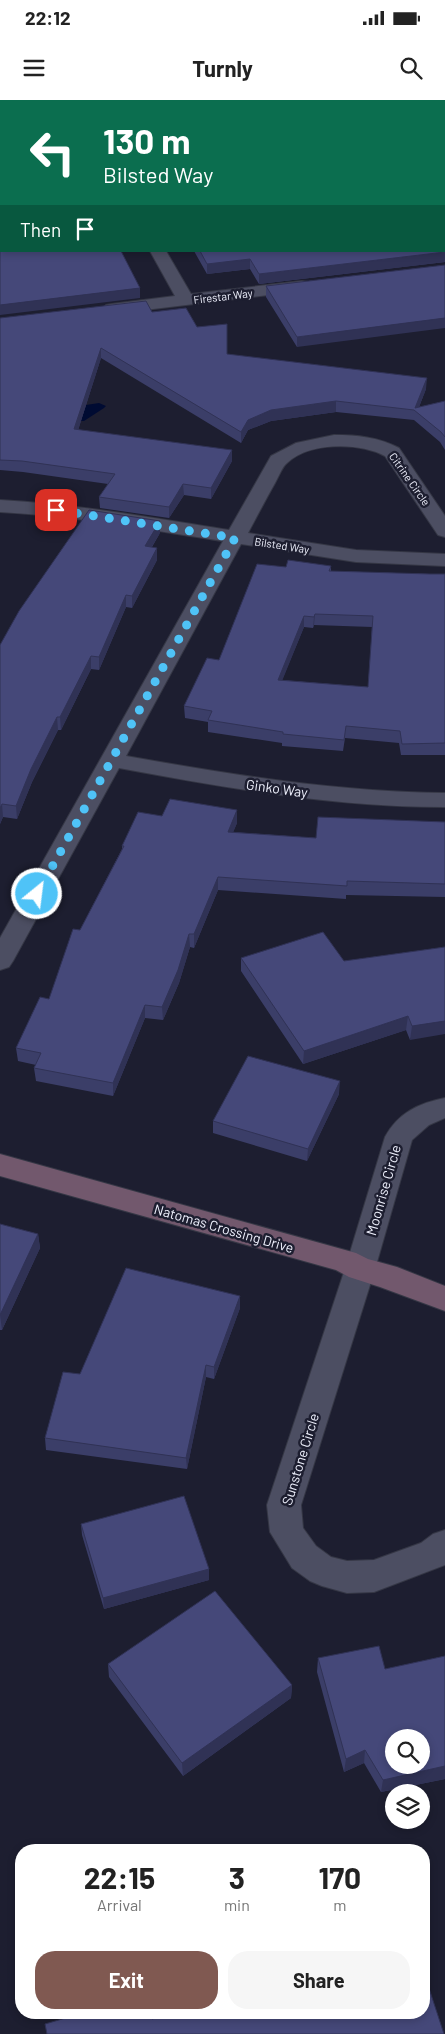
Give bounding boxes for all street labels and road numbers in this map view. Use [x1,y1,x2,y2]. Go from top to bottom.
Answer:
street label: Firestar Way [193,286,253,306]
street label: Citrine Circle [387,450,433,508]
street label: Bilsted Way [254,534,310,556]
street label: Ginko Way [245,775,309,801]
street label: Moonrise Circle [362,1143,404,1237]
street label: Natomas Crossing Drive [152,1200,296,1256]
street label: Sunstone Circle [278,1411,322,1507]

